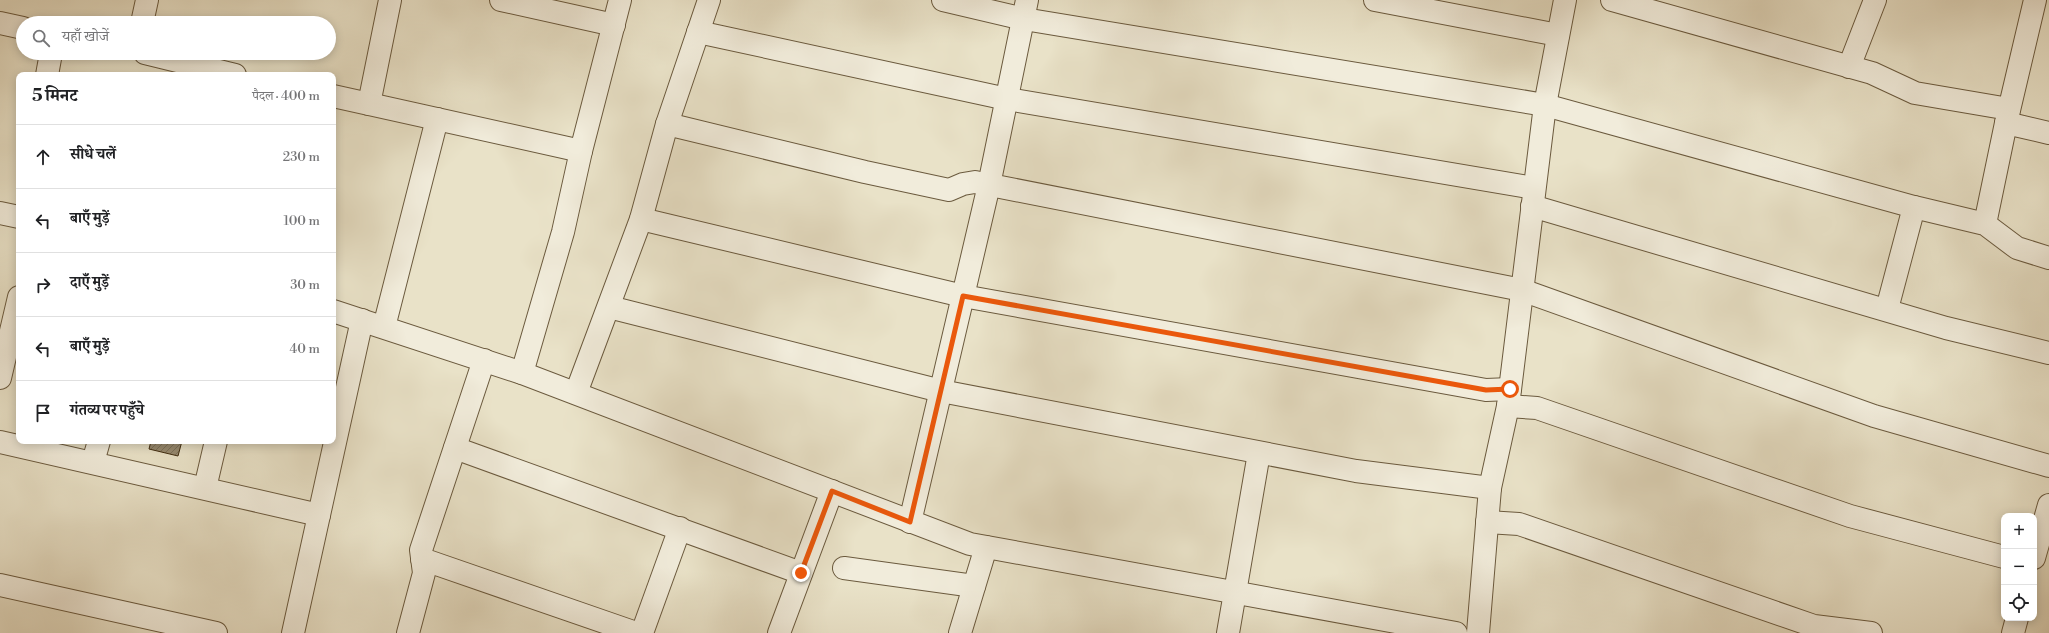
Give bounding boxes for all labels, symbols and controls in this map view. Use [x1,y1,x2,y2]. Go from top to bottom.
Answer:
search box [16,16,336,60]
icon: search [30,27,52,49]
text: यहाँ खोजें [62,27,109,46]
text: 5 मिनट [32,85,77,107]
text: पैदल · 400 m [252,88,320,104]
text: सीधे चलें [70,145,116,164]
icon: ahead [32,146,54,168]
text: 230 m [283,149,320,165]
text: बाएँ मुड़ें [70,209,110,228]
icon: left [32,210,54,232]
text: 100 m [284,213,320,229]
text: दाएँ मुड़ें [70,273,109,292]
icon: right [32,274,54,296]
text: 30 m [290,277,320,293]
text: बाएँ मुड़ें [70,337,110,356]
icon: left [32,338,54,360]
text: 40 m [290,341,320,357]
route start [1501,380,1519,398]
text: गंतव्य पर पहुँचे [70,401,144,420]
icon: arrive [32,402,54,424]
map controls [2001,513,2037,621]
button: + [2001,513,2037,549]
button: − [2001,549,2037,585]
route end [792,564,810,582]
button: locate [2001,585,2037,621]

